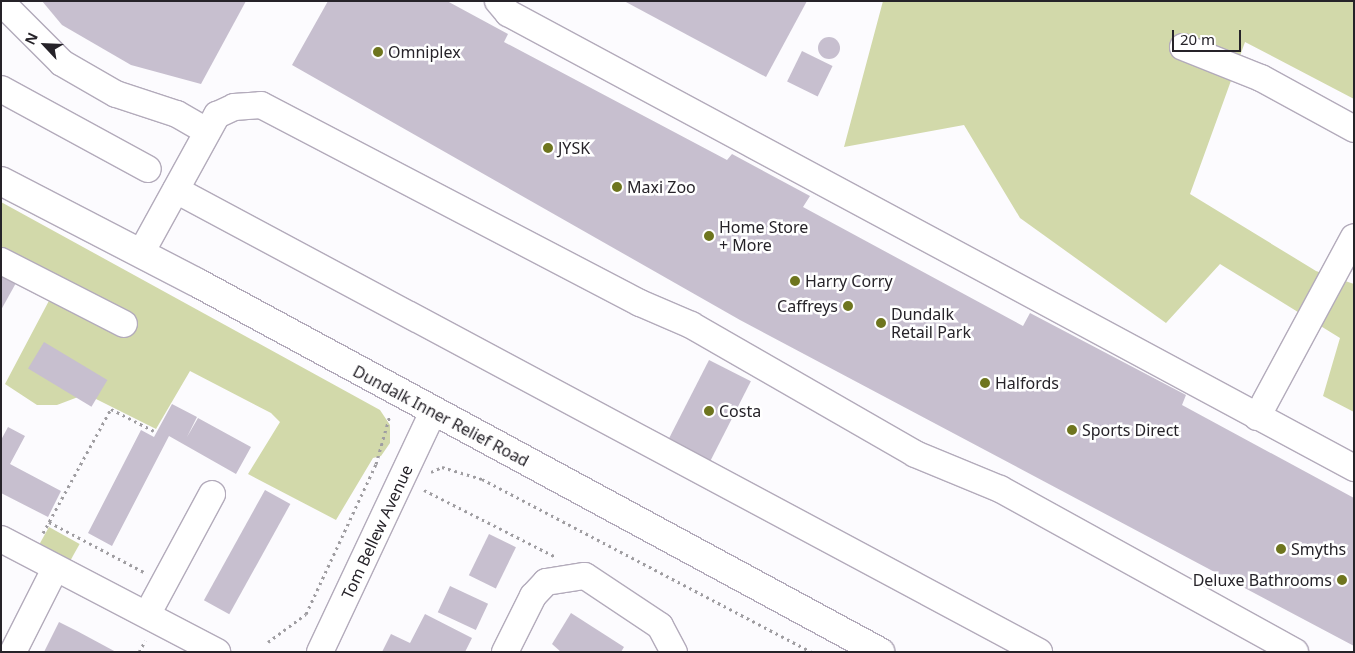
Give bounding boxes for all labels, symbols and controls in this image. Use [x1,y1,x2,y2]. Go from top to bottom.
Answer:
north arrow [20,20,70,70]
scale bar [1175,20,1244,52]
text: N [20,29,42,48]
text: 20 m [1180,29,1215,49]
place label: Omniplex [388,42,461,62]
marker: Omniplex [372,46,384,58]
place label: JYSK [558,138,590,158]
marker: JYSK [542,142,554,154]
place label: Maxi Zoo [627,177,696,197]
marker: Maxi Zoo [611,181,623,193]
place label: Home Store + More [719,217,808,255]
marker: Home Store + More [703,230,715,242]
place label: Harry Corry [805,271,893,291]
marker: Harry Corry [789,275,801,287]
place label: Caffreys [777,296,838,316]
marker: Caffreys [842,300,854,312]
place label: Dundalk Retail Park [891,304,971,342]
marker: Dundalk Retail Park [875,317,887,329]
street label: Dundalk Inner Relief Road [350,361,532,471]
place label: Halfords [995,373,1059,393]
marker: Halfords [979,377,991,389]
place label: Costa [719,401,761,421]
marker: Costa [703,405,715,417]
place label: Sports Direct [1082,420,1179,440]
marker: Sports Direct [1066,424,1078,436]
street label: Tom Bellew Avenue [337,462,417,602]
place label: Smyths [1291,539,1346,559]
marker: Smyths [1275,543,1287,555]
place label: Deluxe Bathrooms [1193,570,1332,590]
marker: Deluxe Bathrooms [1336,574,1348,586]

